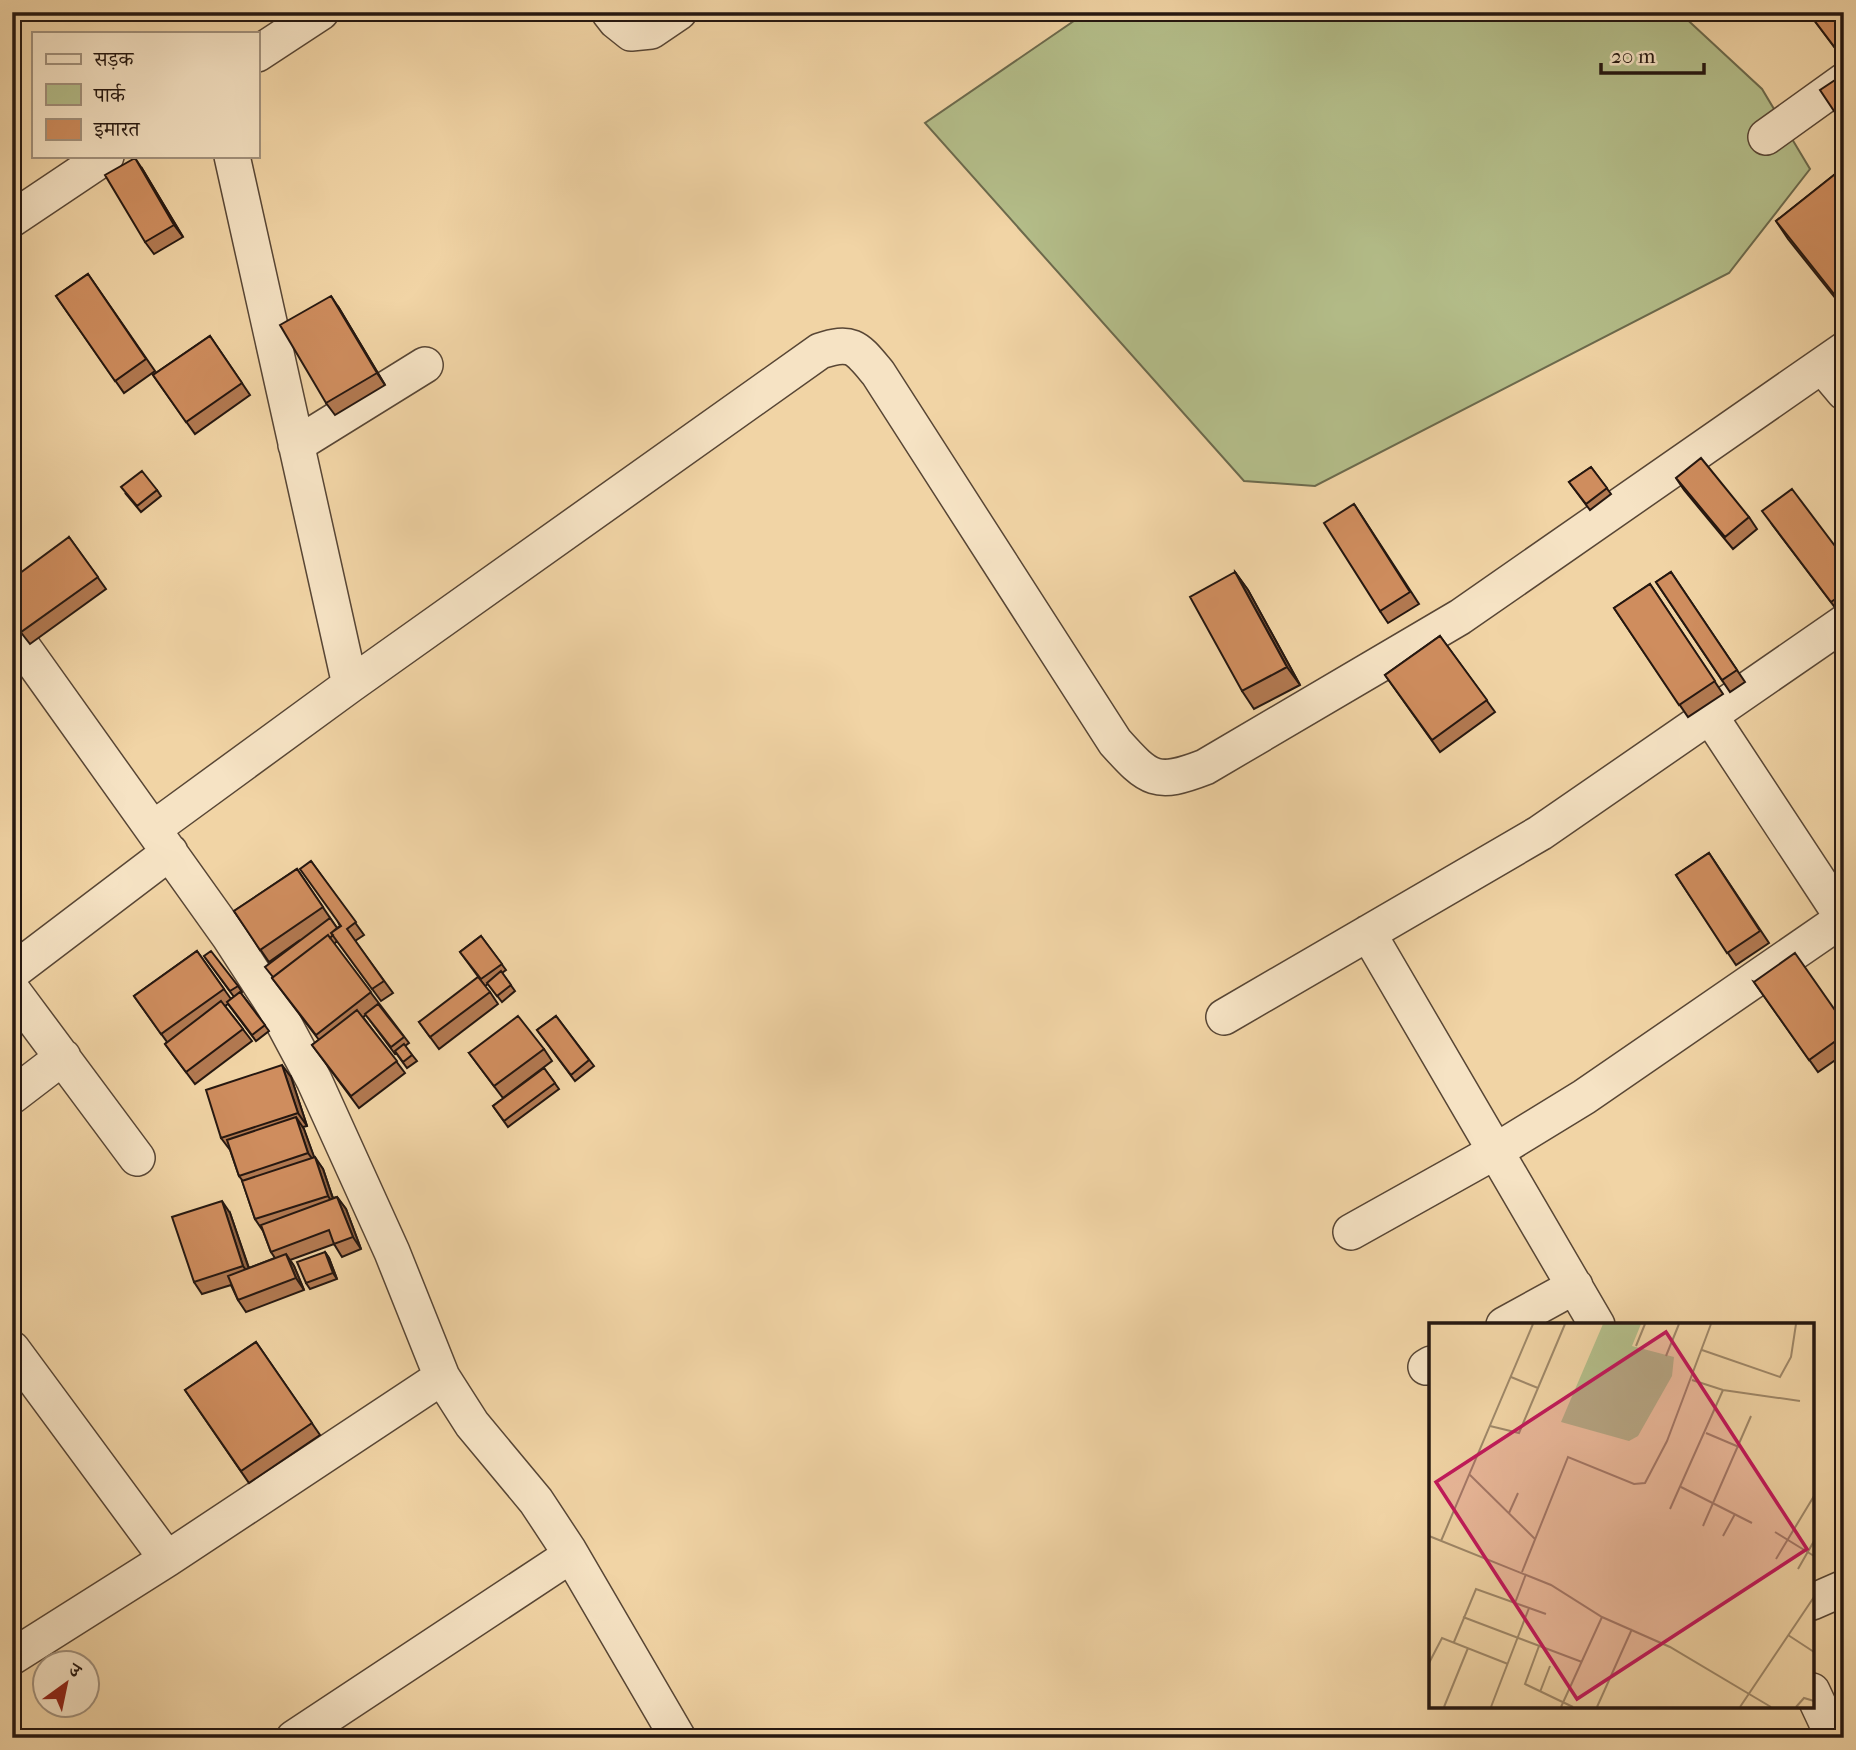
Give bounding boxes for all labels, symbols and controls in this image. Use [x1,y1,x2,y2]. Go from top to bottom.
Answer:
legend [32,32,259,158]
scale bar [1601,32,1704,76]
text: 20 m [1611,44,1656,68]
text: सड़क [93,47,134,71]
text: पार्क [93,83,126,107]
text: इमारत [93,117,141,141]
inset map [1429,1323,1814,1708]
north arrow [32,1648,102,1718]
text: उ [63,1658,86,1683]

